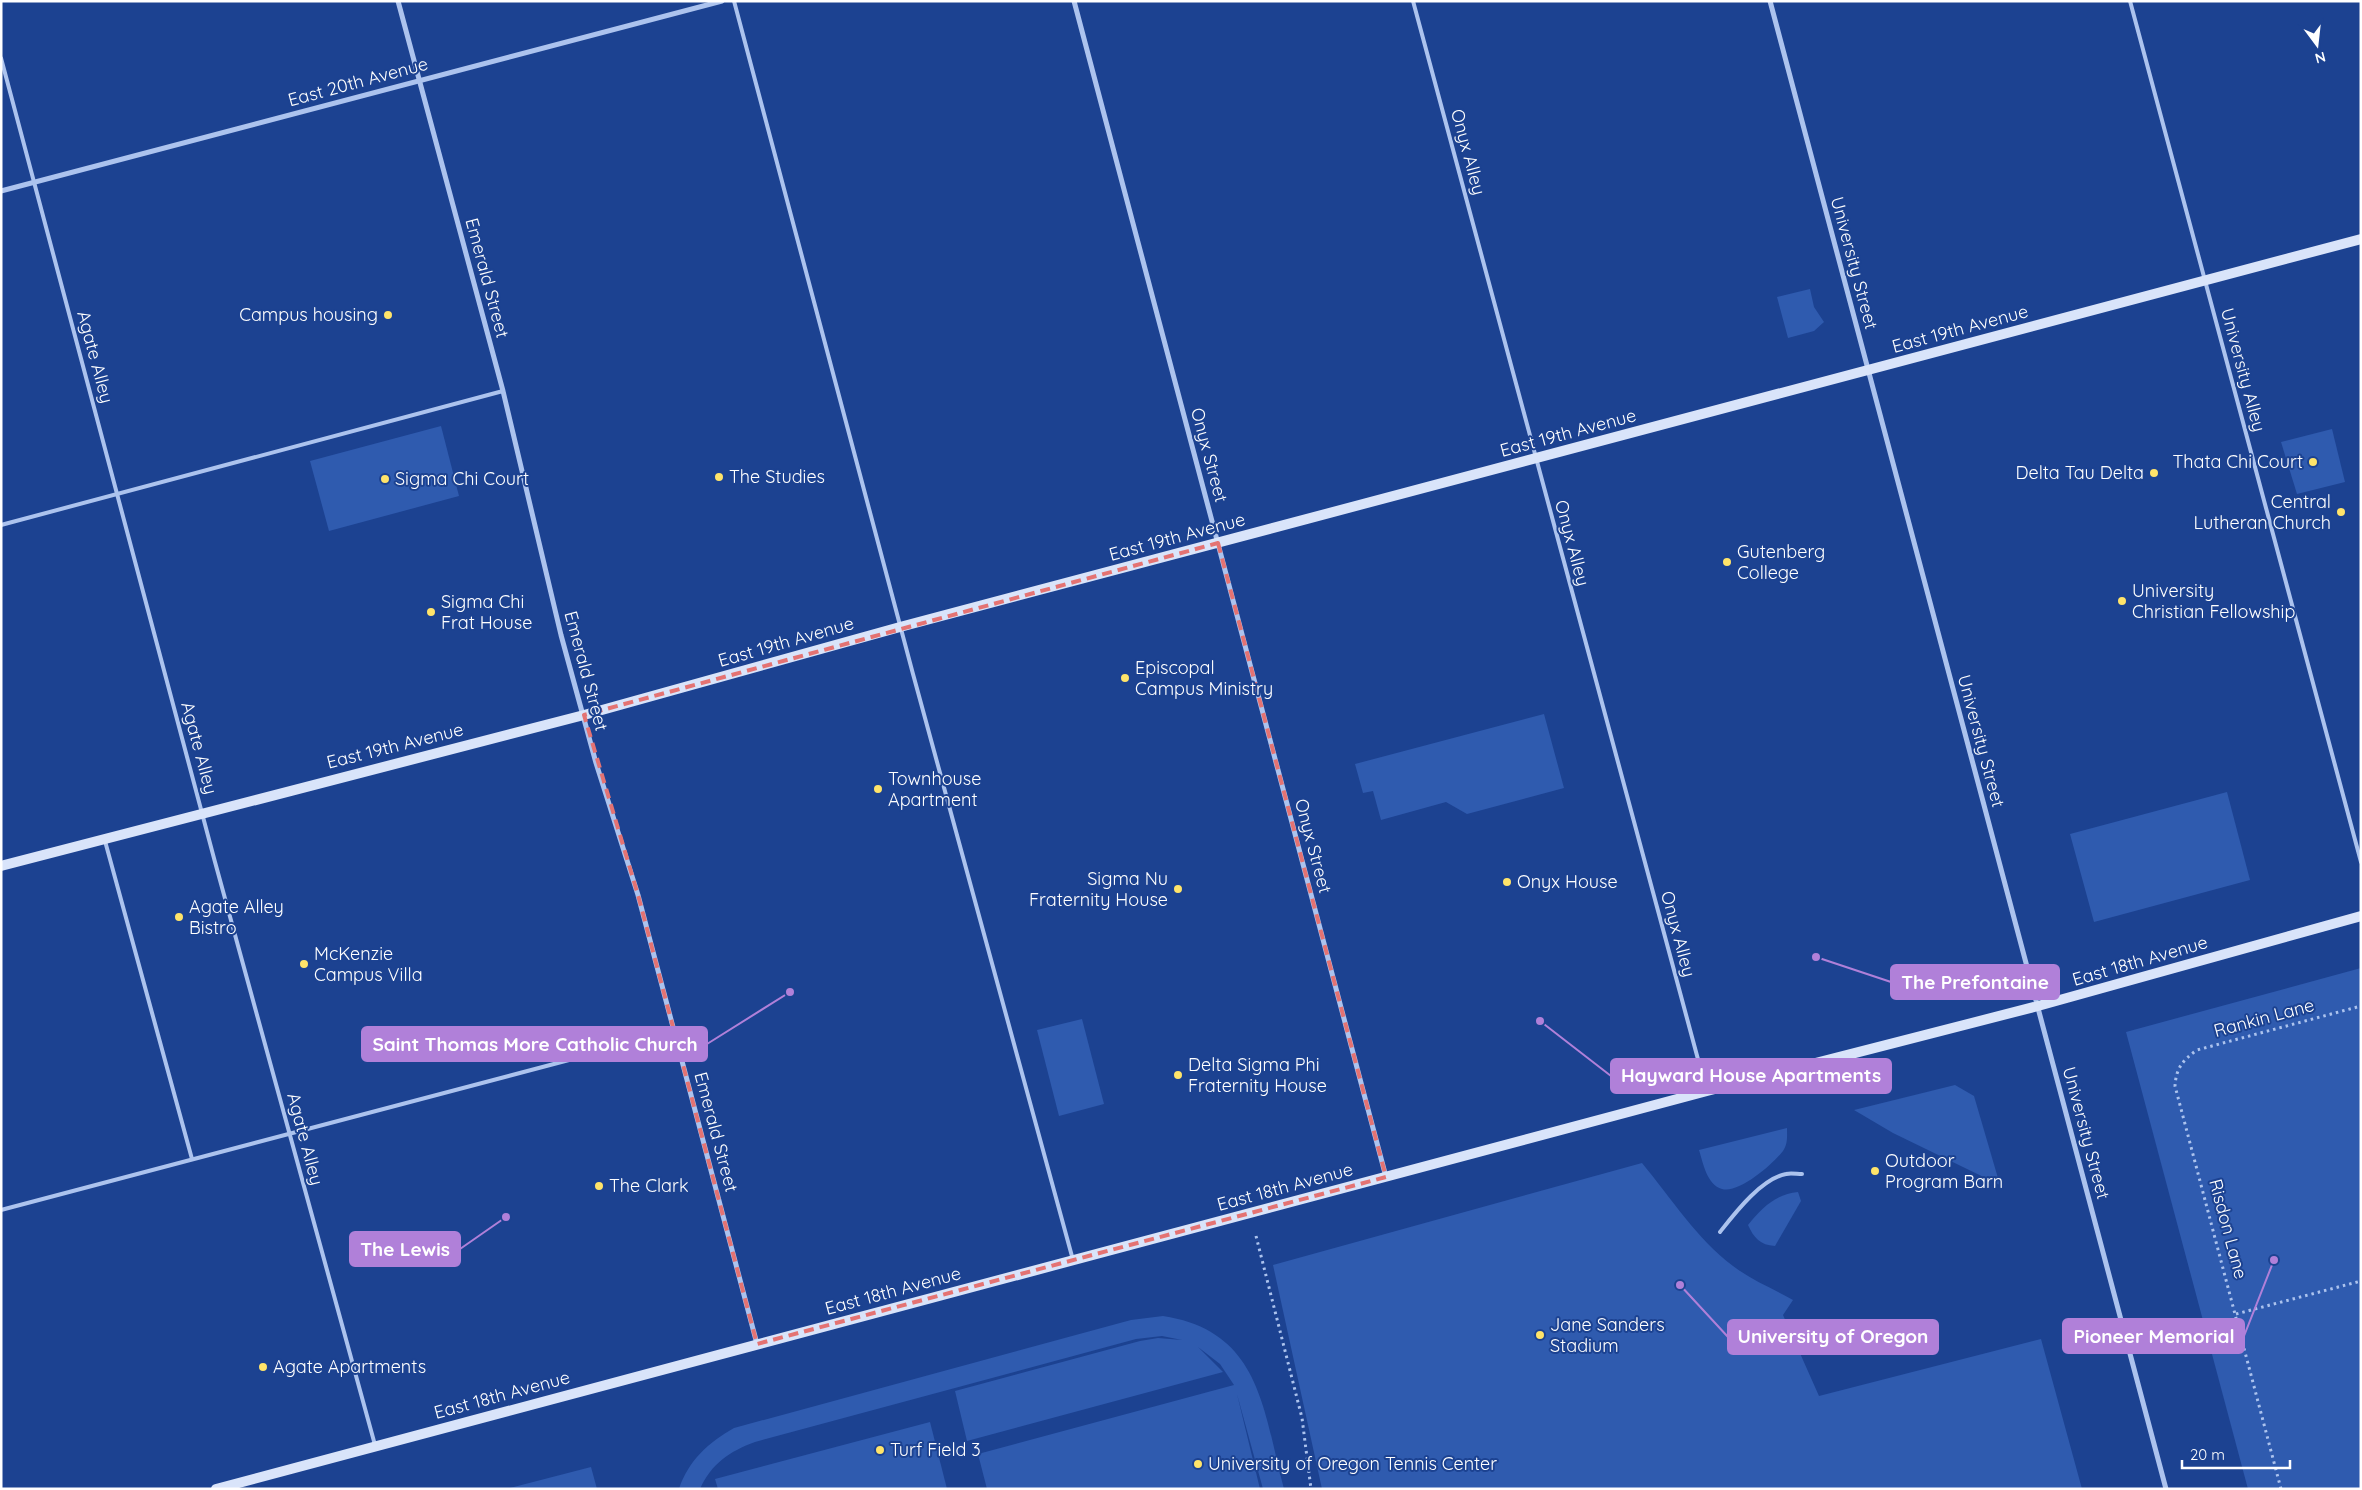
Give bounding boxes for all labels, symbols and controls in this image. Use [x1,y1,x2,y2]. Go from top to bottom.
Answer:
north arrow [2292,20,2342,70]
text: N [2313,48,2328,68]
street label: East 20th Avenue [285,52,430,111]
street label: Onyx Alley [1446,106,1491,197]
street label: University Street [1826,194,1883,332]
street label: Emerald Street [460,215,515,340]
street label: East 19th Avenue [1889,299,2031,358]
place label: Campus housing [239,303,378,326]
street label: University Alley [2216,305,2271,434]
street label: Agate Alley [72,308,119,406]
marker: Campus housing [382,309,394,321]
street label: East 19th Avenue [1497,403,1639,462]
street label: Onyx Street [1186,405,1233,505]
place label: Thata Chi Court [2172,450,2303,473]
marker: Thata Chi Court [2307,456,2319,468]
place label: Delta Tau Delta [2015,461,2144,484]
place label: The Studies [729,465,825,488]
place label: Sigma Chi Court [395,467,529,490]
marker: Delta Tau Delta [2148,467,2160,479]
marker: The Studies [713,471,725,483]
marker: Sigma Chi Court [379,473,391,485]
place label: Central Lutheran Church [2193,490,2331,534]
street label: Onyx Alley [1550,497,1595,588]
marker: Central Lutheran Church [2335,506,2347,518]
street label: East 19th Avenue [1106,507,1248,566]
place label: Gutenberg College [1737,540,1825,584]
marker: Gutenberg College [1721,556,1733,568]
place label: University Christian Fellowship [2132,579,2295,623]
place label: Sigma Chi Frat House [441,590,532,634]
marker: University Christian Fellowship [2116,595,2128,607]
marker: Sigma Chi Frat House [425,606,437,618]
street label: Emerald Street [559,608,614,733]
street label: East 19th Avenue [715,611,856,672]
place label: Episcopal Campus Ministry [1135,656,1273,700]
marker: Episcopal Campus Ministry [1119,672,1131,684]
street label: University Street [1953,672,2010,810]
street label: Agate Alley [176,699,223,797]
street label: East 19th Avenue [324,717,466,774]
place label: Townhouse Apartment [888,767,981,811]
marker: Townhouse Apartment [872,783,884,795]
street label: Onyx Street [1290,796,1337,896]
place label: Sigma Nu Fraternity House [1029,867,1168,911]
place label: Onyx House [1517,870,1618,893]
marker: Onyx House [1501,876,1513,888]
marker: Sigma Nu Fraternity House [1172,883,1184,895]
street label: Onyx Alley [1656,888,1701,979]
place label: Agate Alley Bistro [189,895,284,939]
marker: Agate Alley Bistro [173,911,185,923]
street label: East 18th Avenue [2070,930,2210,991]
place label: McKenzie Campus Villa [314,942,423,986]
marker: McKenzie Campus Villa [298,958,310,970]
callout: The Prefontaine [1891,965,2059,999]
text: The Prefontaine [1901,970,2049,994]
street label: Rankin Lane [2211,993,2317,1042]
callout: Saint Thomas More Catholic Church [362,1027,707,1061]
text: Saint Thomas More Catholic Church [372,1032,698,1056]
place label: Delta Sigma Phi Fraternity House [1188,1053,1327,1097]
callout: Hayward House Apartments [1611,1059,1891,1093]
text: Hayward House Apartments [1621,1063,1881,1087]
street label: University Street [2058,1064,2115,1202]
street label: Emerald Street [689,1069,744,1194]
marker: Delta Sigma Phi Fraternity House [1172,1069,1184,1081]
street label: Agate Alley [282,1090,329,1188]
place label: Outdoor Program Barn [1885,1149,2003,1193]
street label: East 18th Avenue [1214,1157,1355,1216]
marker: Outdoor Program Barn [1869,1165,1881,1177]
place label: The Clark [609,1174,689,1197]
street label: Risdon Lane [2204,1176,2253,1281]
marker: The Clark [593,1180,605,1192]
callout: The Lewis [350,1232,460,1266]
text: The Lewis [360,1237,450,1261]
street label: East 18th Avenue [822,1261,963,1320]
place label: Jane Sanders Stadium [1550,1313,1665,1357]
callout: Pioneer Memorial [2063,1319,2244,1353]
callout: University of Oregon [1728,1320,1938,1354]
text: University of Oregon [1738,1324,1928,1348]
text: Pioneer Memorial [2073,1324,2235,1348]
marker: Jane Sanders Stadium [1534,1329,1546,1341]
place label: Agate Apartments [273,1355,426,1378]
marker: Agate Apartments [257,1361,269,1373]
street label: East 18th Avenue [431,1365,572,1424]
place label: Turf Field 3 [890,1438,981,1461]
scale bar [2182,1438,2290,1470]
marker: Turf Field 3 [874,1444,886,1456]
text: 20 m [2190,1445,2225,1464]
place label: University of Oregon Tennis Center [1208,1452,1497,1475]
marker: University of Oregon Tennis Center [1192,1458,1204,1470]

